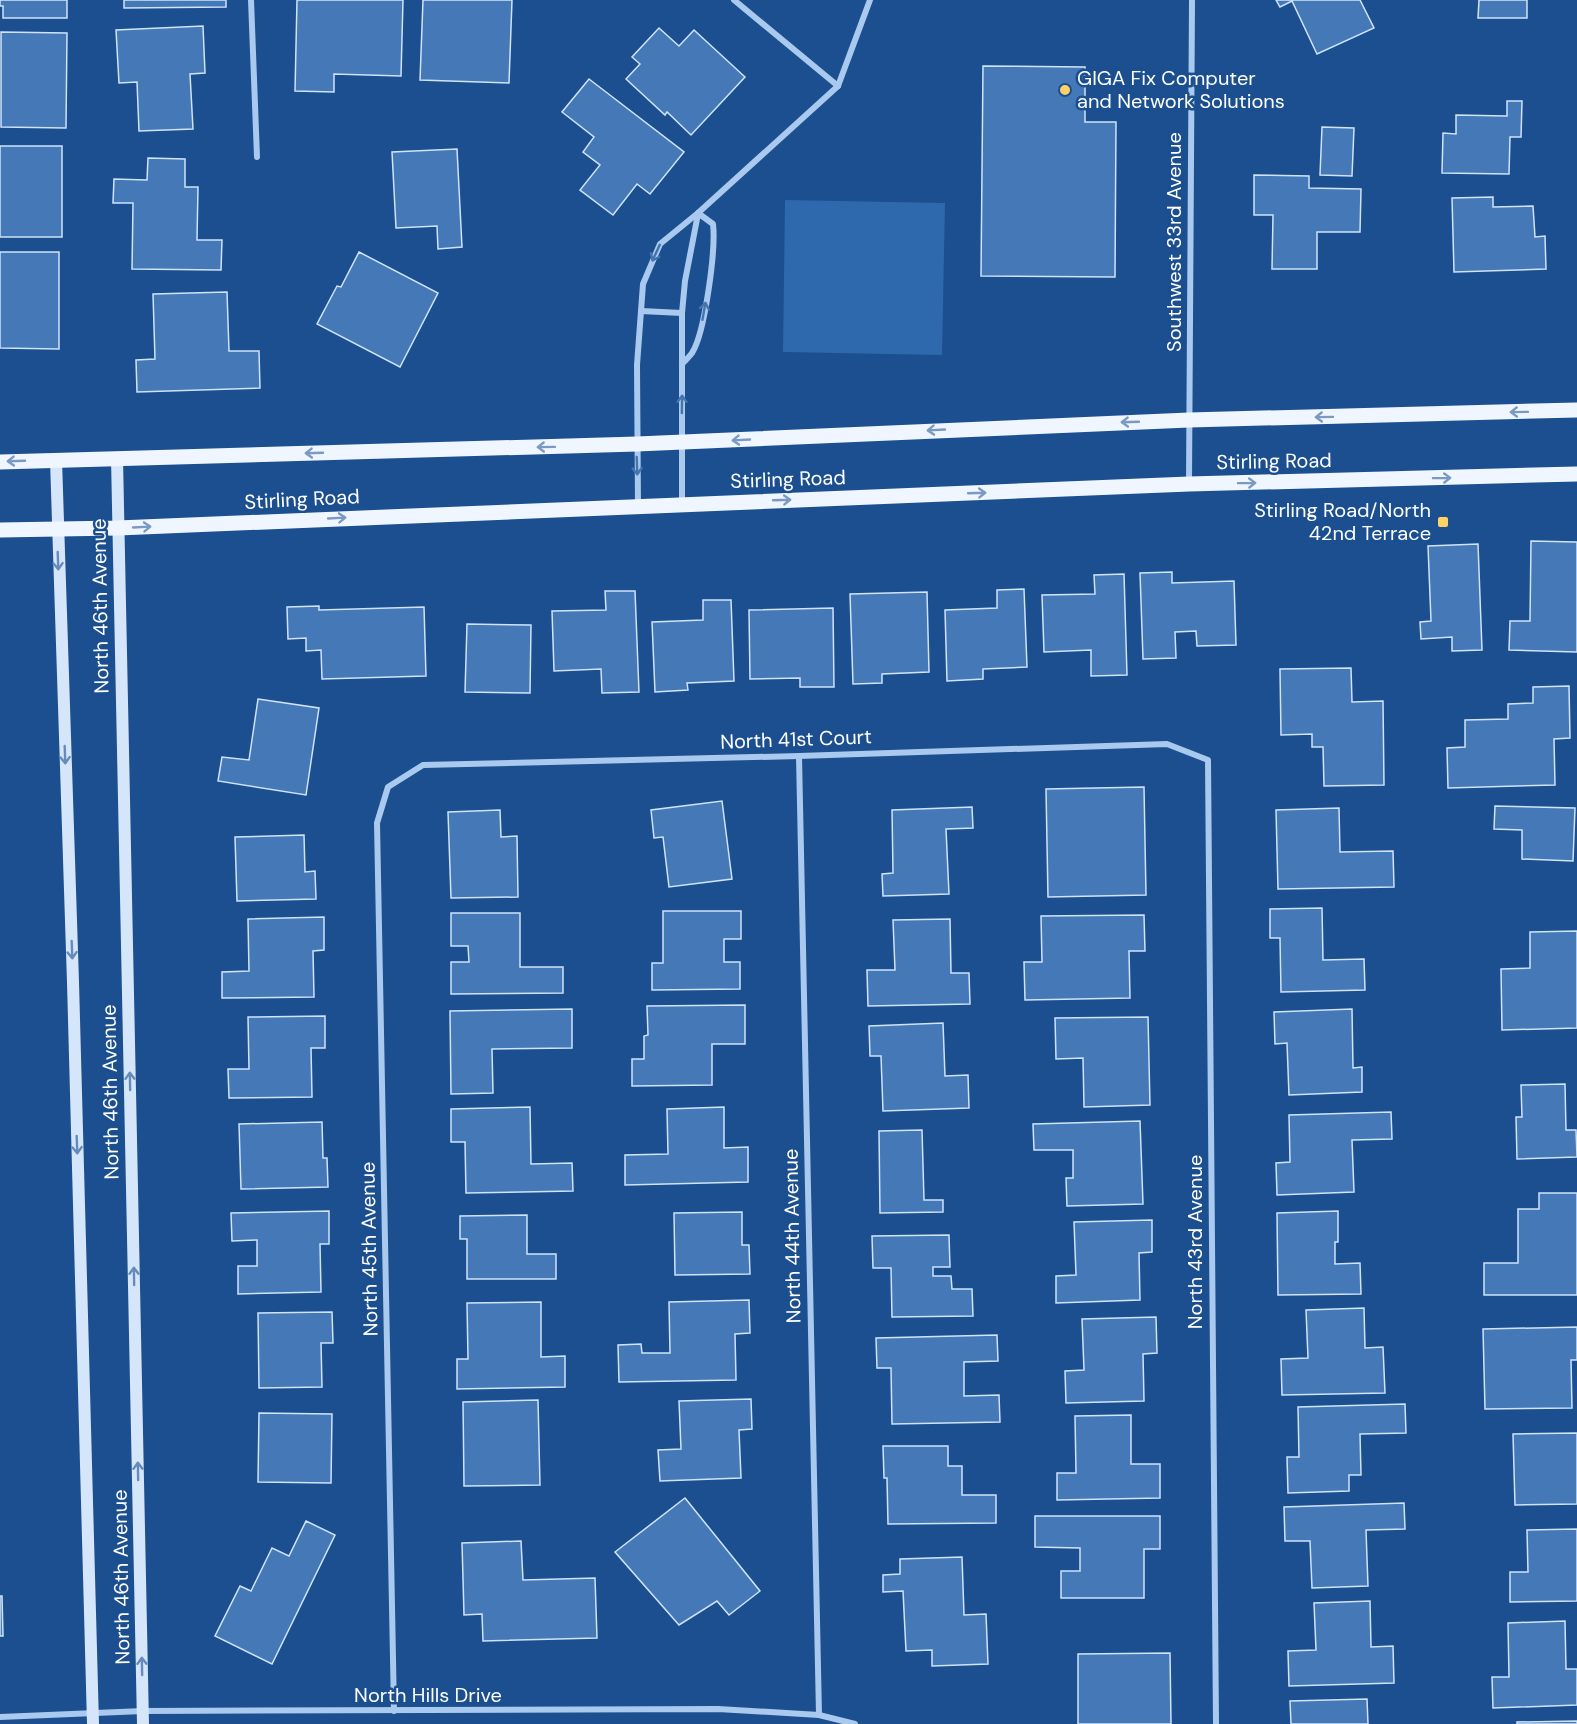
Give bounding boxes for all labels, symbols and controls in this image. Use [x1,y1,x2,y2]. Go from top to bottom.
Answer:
place label: GIGA Fix Computer and Network Solutions [1077,65,1285,114]
marker: GIGA Fix Computer and Network Solutions [1058,83,1072,97]
street label: Southwest 33rd Avenue [1161,132,1187,352]
one-way arrow [650,244,662,262]
one-way arrow [699,302,710,322]
one-way arrow [676,394,687,414]
one-way arrow [1509,406,1529,418]
one-way arrow [1314,411,1334,422]
one-way arrow [1121,416,1141,428]
one-way arrow [926,424,946,435]
one-way arrow [731,434,751,445]
one-way arrow [536,441,556,452]
one-way arrow [305,447,325,458]
street label: Stirling Road [1216,447,1332,475]
one-way arrow [631,455,643,475]
one-way arrow [7,456,27,467]
street label: Stirling Road [730,464,846,494]
one-way arrow [1432,472,1452,483]
one-way arrow [1237,477,1257,488]
street label: Stirling Road [244,483,360,515]
one-way arrow [967,487,987,498]
one-way arrow [772,495,792,506]
place label: Stirling Road/North 42nd Terrace [1254,497,1431,546]
one-way arrow [327,513,347,524]
marker: Stirling Road/North 42nd Terrace [1436,515,1450,529]
street label: North 46th Avenue [85,518,115,694]
one-way arrow [132,521,152,532]
one-way arrow [53,550,64,570]
street label: North 41st Court [720,723,872,755]
one-way arrow [60,745,71,765]
one-way arrow [66,940,78,960]
street label: North 46th Avenue [95,1004,125,1180]
one-way arrow [124,1071,135,1091]
one-way arrow [72,1135,83,1155]
street label: North 44th Avenue [777,1148,807,1324]
street label: North 43rd Avenue [1182,1155,1208,1329]
street label: North 45th Avenue [354,1161,384,1337]
one-way arrow [128,1266,139,1286]
one-way arrow [132,1461,144,1481]
street label: North 46th Avenue [106,1489,136,1665]
one-way arrow [136,1656,148,1676]
street label: North Hills Drive [354,1682,502,1708]

